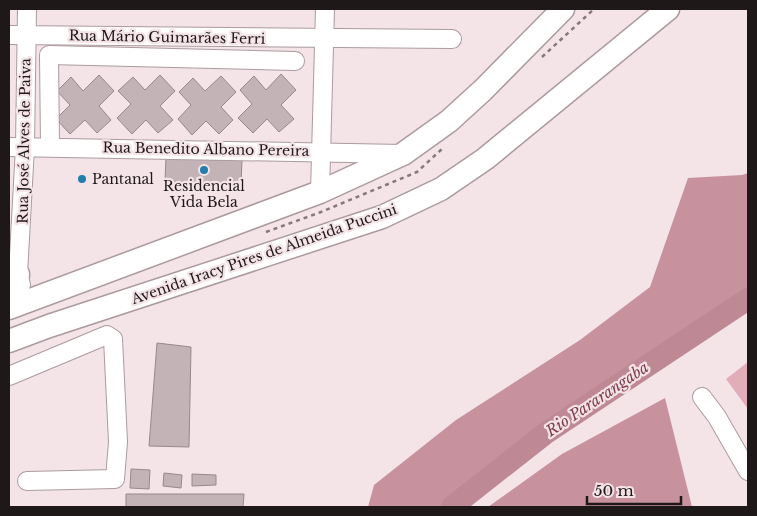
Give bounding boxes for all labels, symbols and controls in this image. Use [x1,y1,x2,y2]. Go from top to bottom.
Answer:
street label: Rua Mário Guimarães Ferri [69,26,266,48]
street label: Rua José Alves de Paiva [14,58,34,224]
street label: Rua Benedito Albano Pereira [103,138,310,160]
marker: Residencial Vida Bela [198,164,210,176]
place label: Pantanal [92,170,154,188]
marker: Pantanal [76,173,88,185]
place label: Residencial Vida Bela [163,177,245,211]
street label: Avenida Iracy Pires de Almeida Puccini [128,200,399,308]
water label: Rio Pararangaba [541,358,652,441]
scale bar [587,474,681,506]
text: 50 m [594,481,634,500]

